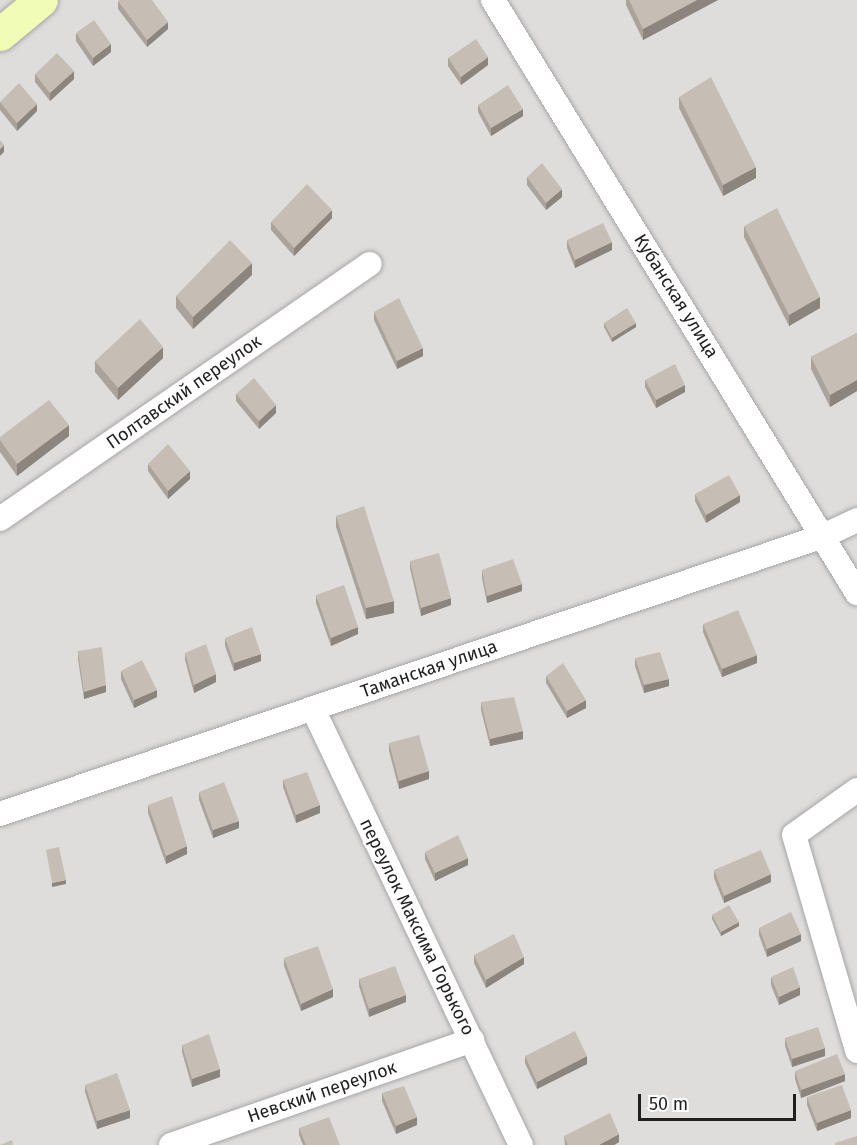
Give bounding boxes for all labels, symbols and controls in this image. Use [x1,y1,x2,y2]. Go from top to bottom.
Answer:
street label: Кубанская улица [629,230,723,362]
street label: Полтавский переулок [102,330,266,454]
street label: Таманская улица [358,636,500,702]
street label: переулок Максима Горького [355,815,479,1039]
street label: Невский переулок [245,1056,399,1128]
scale bar [641,1082,798,1120]
text: 50 m [649,1093,688,1115]

